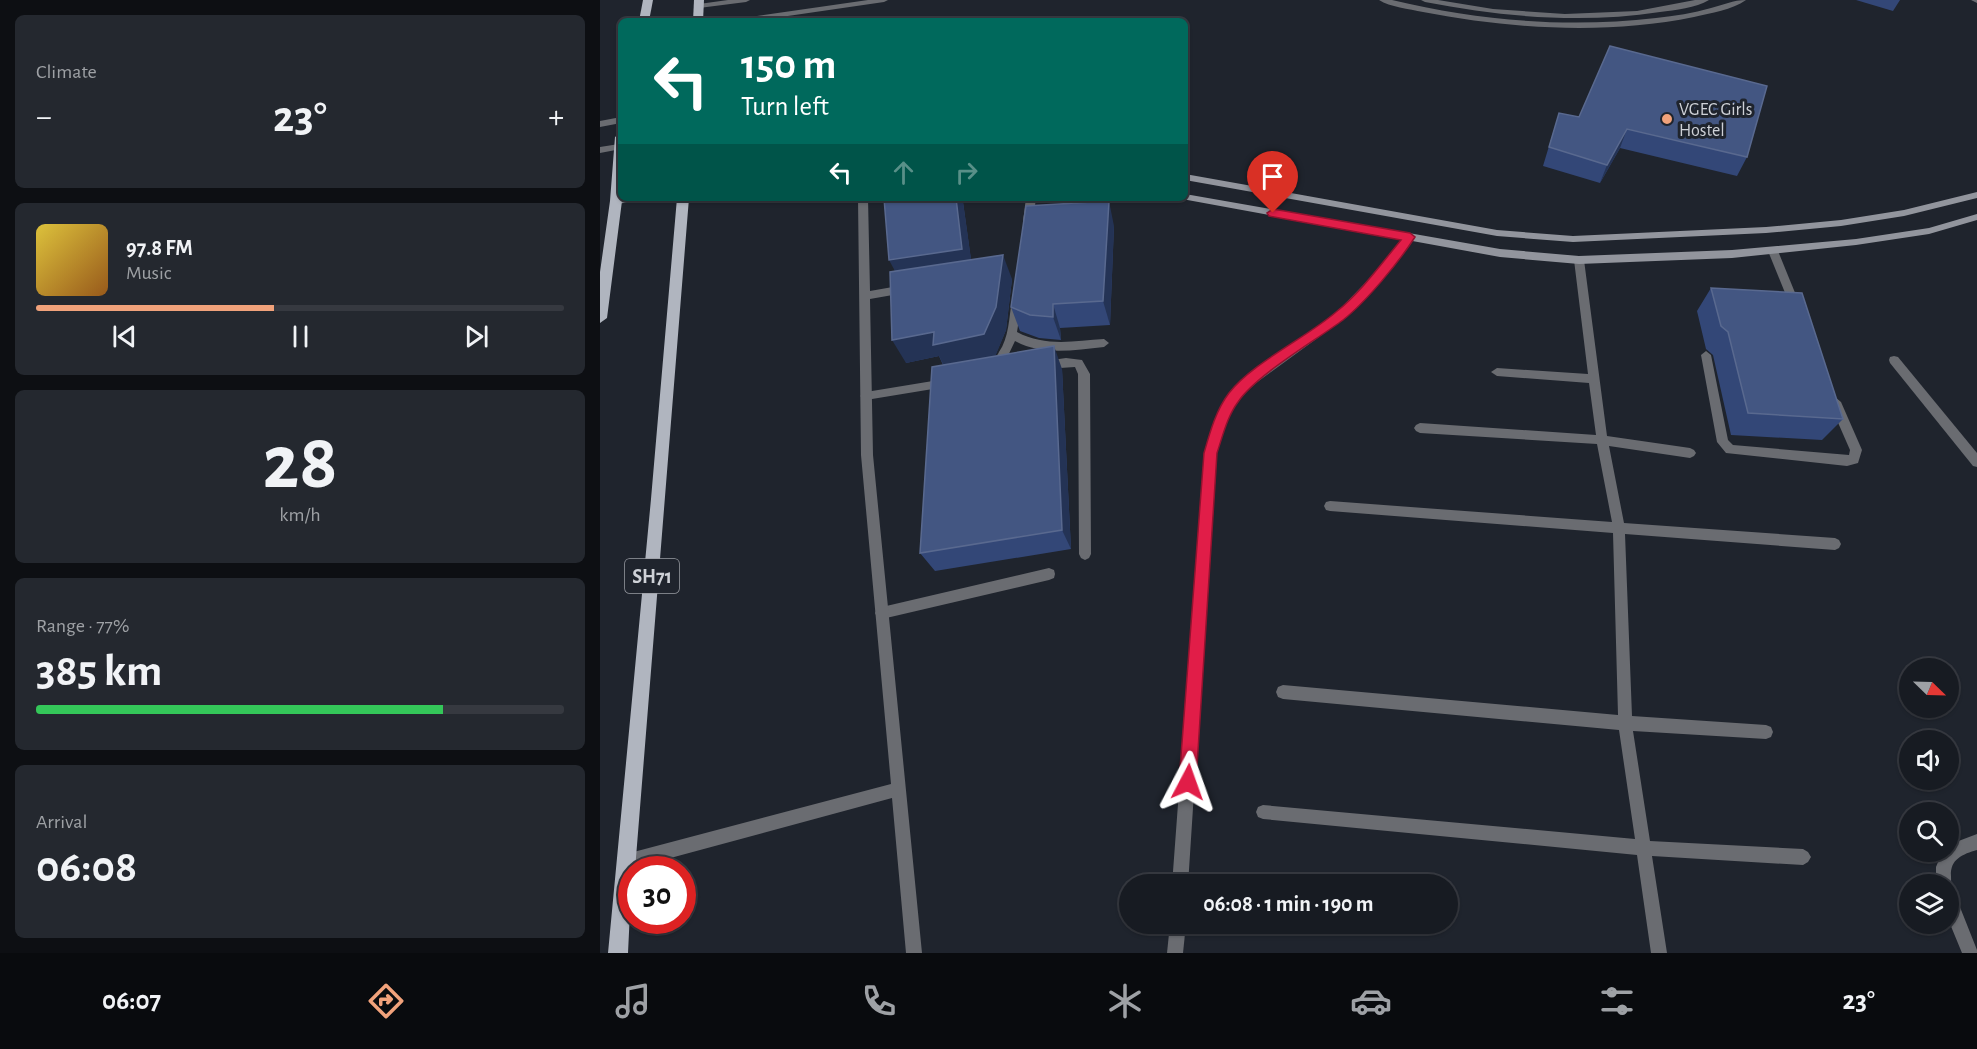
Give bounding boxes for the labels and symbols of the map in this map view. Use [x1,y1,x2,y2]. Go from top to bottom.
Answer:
place label: VGEC Girls Hostel [1679,101,1752,140]
marker: VGEC Girls Hostel [1660,112,1674,126]
pin [1247,151,1298,213]
road number: SH71 [625,559,679,593]
north arrow [1899,658,1959,718]
position arrow [1156,750,1220,814]
speed limit sign: 30 [618,856,696,934]

